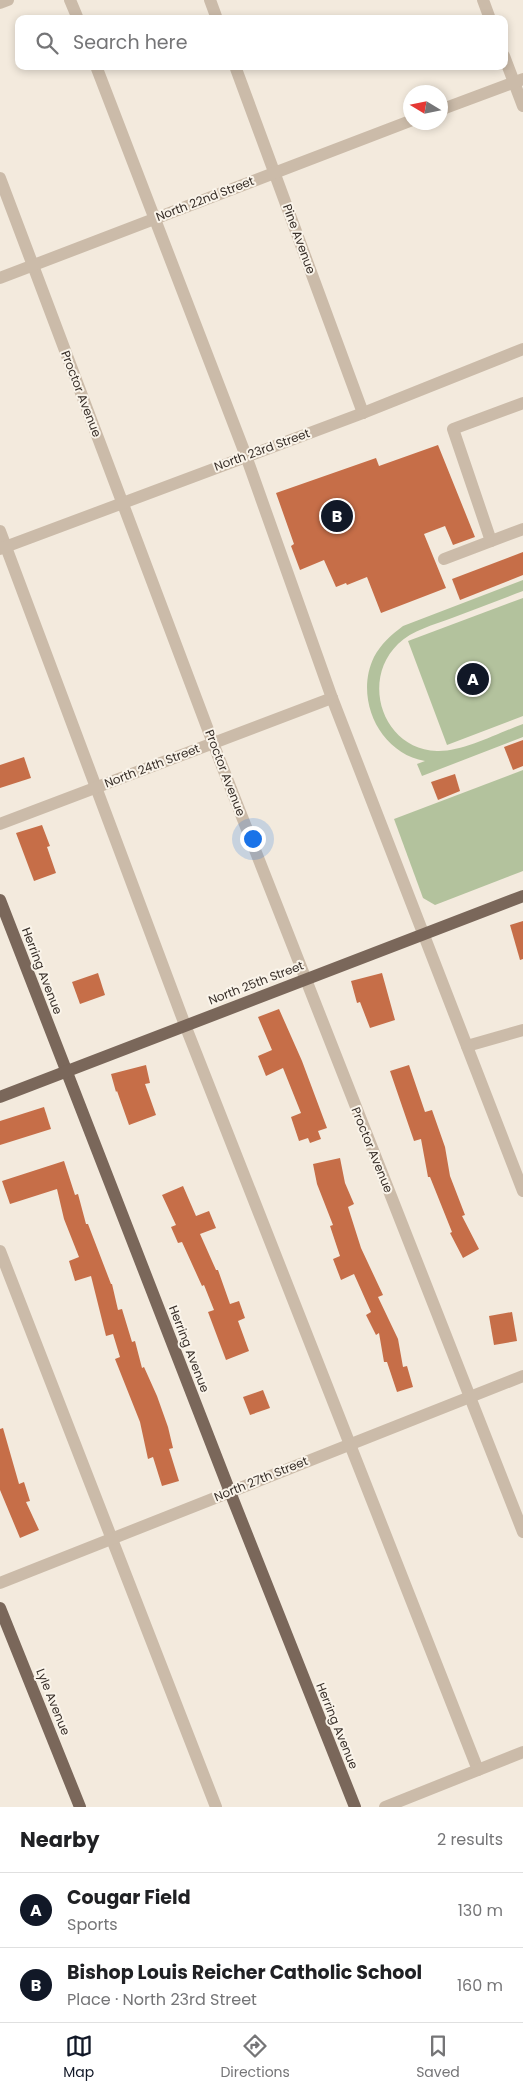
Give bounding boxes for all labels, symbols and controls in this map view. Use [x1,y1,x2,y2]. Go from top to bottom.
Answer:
search box [15,15,508,70]
icon: search [33,29,61,57]
text: Search here [73,29,187,56]
north arrow [403,85,448,130]
street label: North 22nd Street [153,172,256,225]
street label: Pine Avenue [279,201,320,276]
street label: Proctor Avenue [57,348,106,439]
street label: North 23rd Street [212,424,312,475]
pin: B [321,497,353,535]
pin: A [457,660,489,698]
street label: Proctor Avenue [201,727,250,818]
street label: North 24th Street [102,740,202,792]
your location [240,826,266,852]
street label: Herring Avenue [18,925,67,1017]
street label: North 25th Street [206,957,306,1009]
street label: Proctor Avenue [348,1104,397,1195]
street label: Herring Avenue [165,1303,214,1395]
street label: North 27th Street [211,1452,310,1505]
street label: Lyle Avenue [32,1666,75,1738]
street label: Herring Avenue [312,1680,363,1772]
text: Nearby [20,1825,100,1854]
text: 2 results [437,1828,503,1851]
text: Cougar Field [67,1884,191,1911]
text: A [30,1899,42,1922]
text: 130 m [458,1899,503,1922]
text: Sports [67,1913,118,1936]
text: Bishop Louis Reicher Catholic School [67,1959,422,1986]
text: B [31,1974,41,1997]
text: 160 m [457,1974,503,1997]
text: Place · North 23rd Street [67,1988,257,2011]
tab: Map [63,2032,94,2083]
tab: Directions [220,2032,290,2083]
tab: Saved [416,2032,460,2083]

